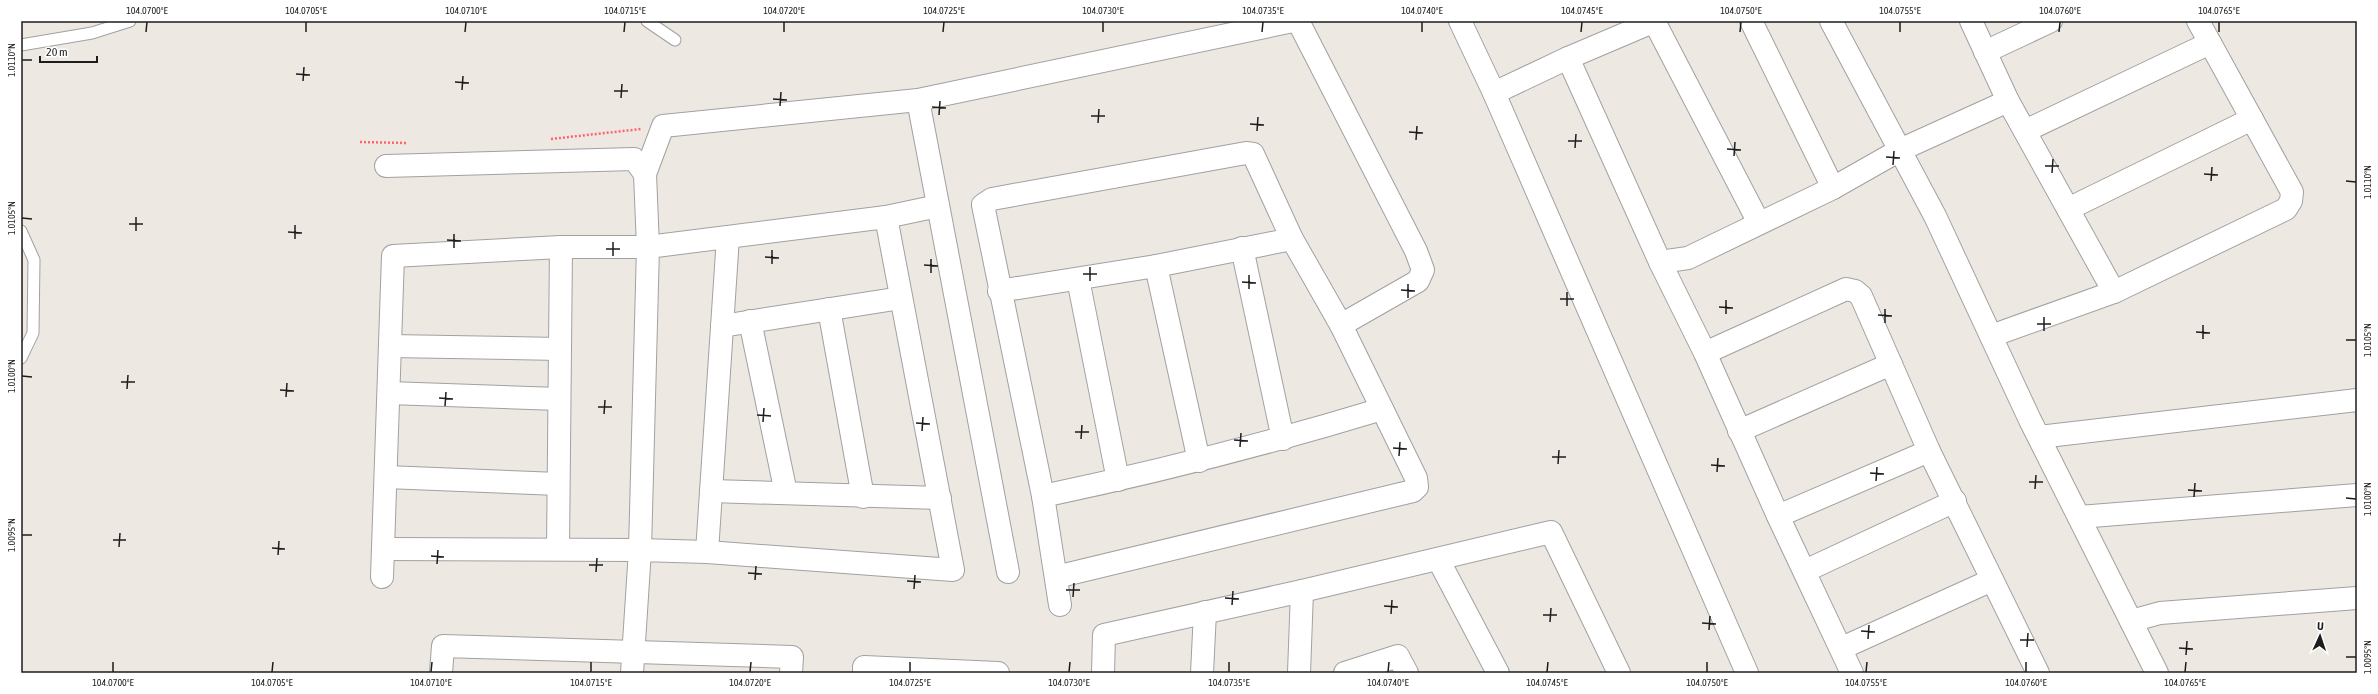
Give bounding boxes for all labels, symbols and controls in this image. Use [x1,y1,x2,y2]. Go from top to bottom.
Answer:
text: 104.0700°E [126,5,169,16]
text: 104.0705°E [285,5,328,16]
text: 104.0710°E [445,5,488,16]
text: 104.0715°E [604,5,647,16]
text: 104.0720°E [763,5,806,16]
text: 104.0725°E [923,5,966,16]
text: 104.0730°E [1082,5,1125,16]
text: 104.0735°E [1242,5,1285,16]
text: 104.0740°E [1401,5,1444,16]
text: 104.0745°E [1561,5,1604,16]
text: 104.0750°E [1720,5,1763,16]
text: 104.0755°E [1879,5,1922,16]
text: 104.0760°E [2039,5,2082,16]
text: 104.0765°E [2198,5,2241,16]
scale bar [40,38,97,64]
text: 1.0110°N [6,43,17,77]
text: 20 m [46,45,68,59]
text: 1.0110°N [2362,165,2373,199]
text: 1.0105°N [6,201,17,235]
text: 1.0105°N [2362,323,2373,357]
text: 1.0100°N [6,359,17,393]
text: 1.0100°N [2362,482,2373,516]
text: 1.0095°N [6,518,17,552]
north arrow [2300,616,2340,656]
text: U [2317,620,2324,632]
text: 1.0095°N [2362,640,2373,674]
text: 104.0700°E [92,677,135,688]
text: 104.0705°E [251,677,294,688]
text: 104.0710°E [410,677,453,688]
text: 104.0715°E [570,677,613,688]
text: 104.0720°E [729,677,772,688]
text: 104.0725°E [889,677,932,688]
text: 104.0730°E [1048,677,1091,688]
text: 104.0735°E [1208,677,1251,688]
text: 104.0740°E [1367,677,1410,688]
text: 104.0745°E [1526,677,1569,688]
text: 104.0750°E [1686,677,1729,688]
text: 104.0755°E [1845,677,1888,688]
text: 104.0760°E [2005,677,2048,688]
text: 104.0765°E [2164,677,2207,688]

